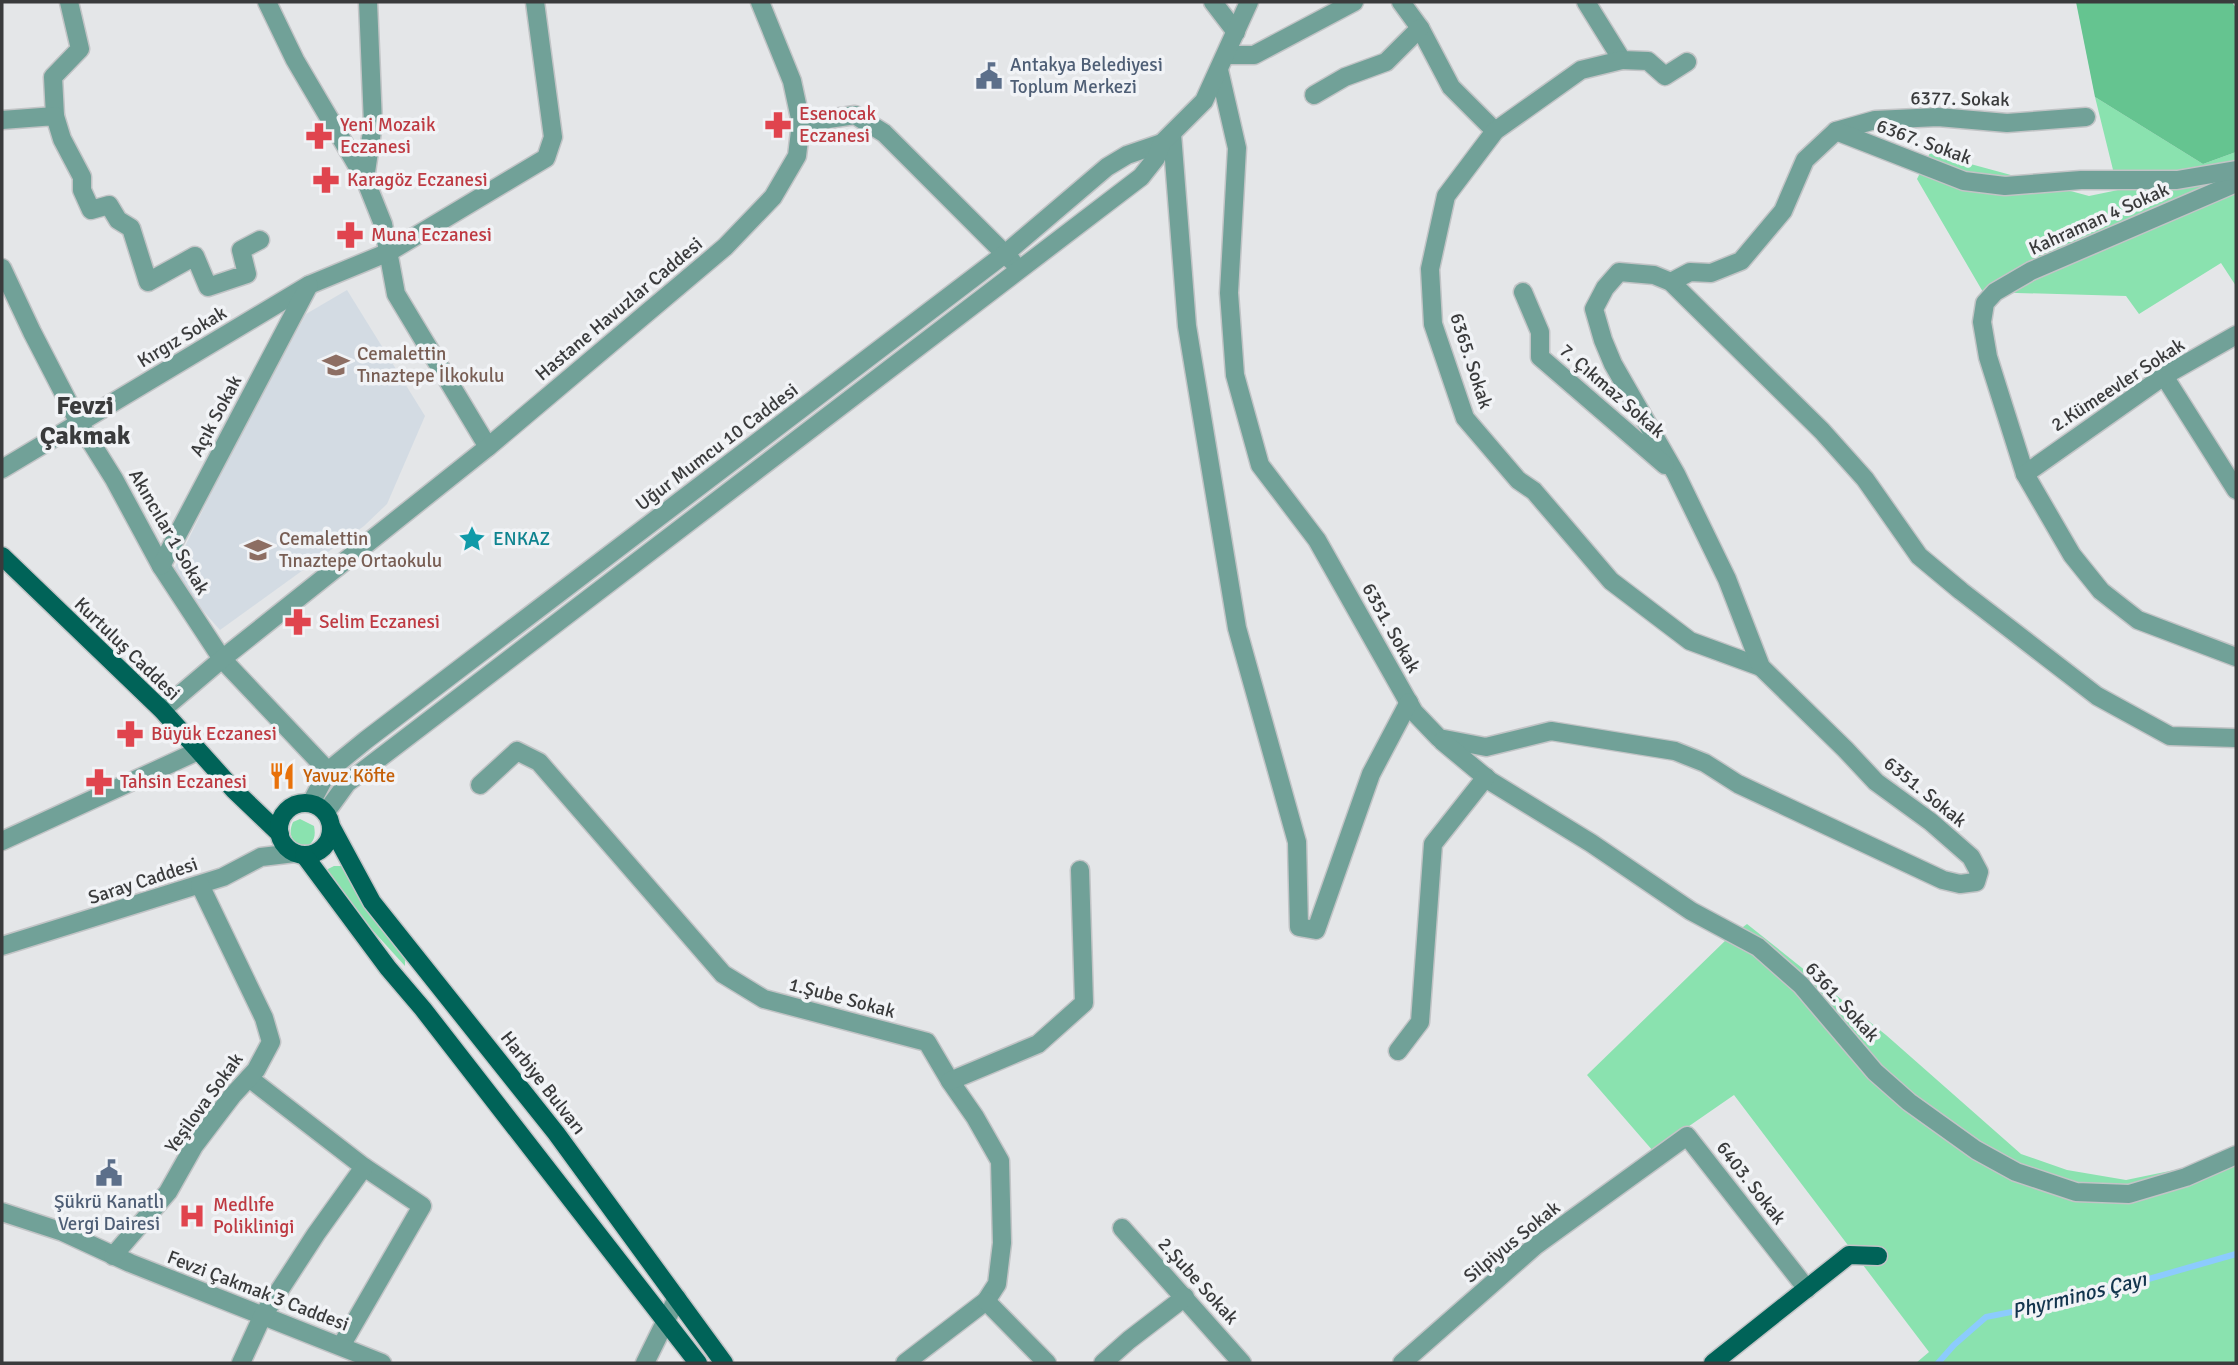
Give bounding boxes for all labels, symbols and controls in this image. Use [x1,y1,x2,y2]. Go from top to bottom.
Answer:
place label: Antakya Belediyesi Toplum Merkezi [1010,53,1163,99]
public building icon: Antakya Belediyesi Toplum Merkezi [974,61,1004,91]
street label: 6377. Sokak [1910,86,2010,112]
place label: Esenocak Eczanesi [799,102,876,148]
pharmacy icon: Esenocak Eczanesi [763,110,793,140]
place label: Yeni Mozaik Eczanesi [340,113,436,159]
street label: 6367. Sokak [1873,114,1975,170]
pharmacy icon: Yeni Mozaik Eczanesi [304,121,334,151]
pharmacy icon: Karagöz Eczanesi [311,165,341,195]
place label: Karagöz Eczanesi [347,168,488,192]
street label: Kahraman 4 Sokak [2025,177,2173,261]
pharmacy icon: Muna Eczanesi [335,220,365,250]
place label: Muna Eczanesi [371,223,492,247]
street label: Hastane Havuzlar Caddesi [530,232,708,386]
street label: Kırgız Sokak [133,301,232,373]
street label: 6365. Sokak [1444,310,1498,412]
street label: 2.Kümeevler Sokak [2047,333,2190,437]
street label: 7. Çıkmaz Sokak [1554,339,1670,444]
place label: Cemalettin Tınaztepe İlkokulu [357,342,504,388]
school or university icon: Cemalettin Tınaztepe İlkokulu [321,350,351,380]
street label: Açık Sokak [185,371,248,461]
street label: Uğur Mumcu 10 Caddesi [631,378,803,516]
district label: Fevzi Çakmak [40,390,131,452]
street label: Akıncılar 1 Sokak [123,465,215,599]
place icon: ENKAZ [457,524,487,554]
place label: Cemalettin Tınaztepe Ortaokulu [279,527,442,573]
place label: ENKAZ [493,527,550,551]
school or university icon: Cemalettin Tınaztepe Ortaokulu [243,535,273,565]
street label: 6351. Sokak [1356,579,1426,678]
street label: Kurtuluş Caddesi [69,592,185,706]
pharmacy icon: Selim Eczanesi [283,607,313,637]
place label: Selim Eczanesi [319,610,440,634]
pharmacy icon: Büyük Eczanesi [115,719,145,749]
place label: Büyük Eczanesi [151,722,277,746]
street label: 6351. Sokak [1879,751,1972,833]
restaurant icon: Yavuz Köfte [267,761,297,791]
place label: Yavuz Köfte [303,764,395,788]
pharmacy icon: Tahsin Eczanesi [84,767,114,797]
place label: Tahsin Eczanesi [120,770,247,794]
street label: Saray Caddesi [85,852,201,910]
street label: 6361. Sokak [1800,957,1884,1047]
street label: 1.Şube Sokak [786,972,898,1024]
street label: Harbiye Bulvarı [495,1026,591,1140]
street label: Yeşilova Sokak [160,1048,249,1158]
street label: 6403. Sokak [1711,1136,1791,1230]
public building icon: Şükrü Kanatlı Vergi Dairesi [94,1158,124,1188]
place label: Şükrü Kanatlı Vergi Dairesi [54,1190,164,1236]
place label: Medlıfe Poliklinigi [213,1193,294,1239]
street label: Silpiyus Sokak [1459,1195,1565,1288]
hospital icon: Medlıfe Poliklinigi [177,1201,207,1231]
street label: 2.Şube Sokak [1153,1232,1244,1330]
street label: Fevzi Çakmak 3 Caddesi [164,1245,352,1337]
water label: Phyrminos Çayı [2009,1265,2150,1324]

